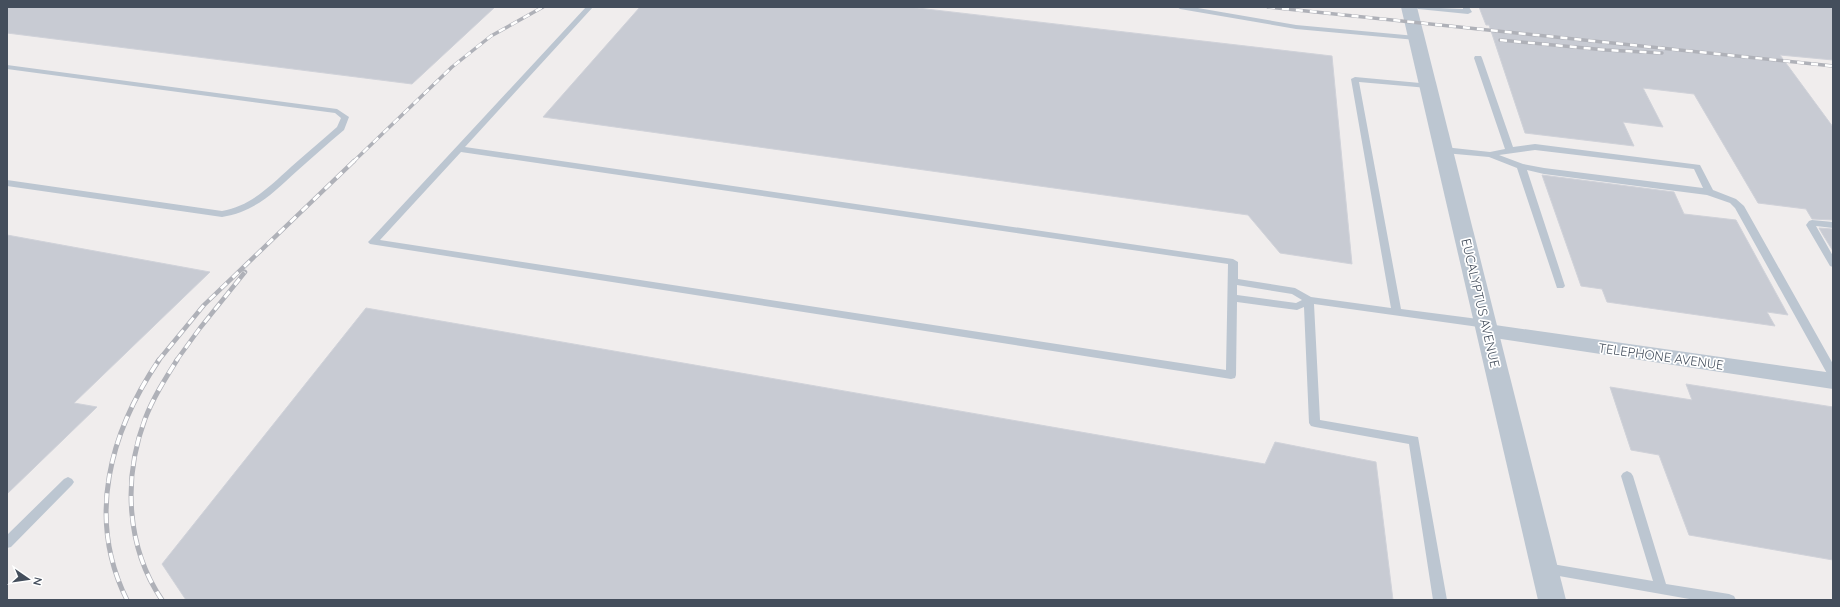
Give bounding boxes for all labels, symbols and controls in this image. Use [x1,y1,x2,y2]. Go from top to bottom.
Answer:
street label: EUCALYPTUS AVENUE [1458,237,1504,369]
street label: TELEPHONE AVENUE [1597,339,1725,373]
north arrow [8,559,48,599]
text: N [30,576,45,587]

